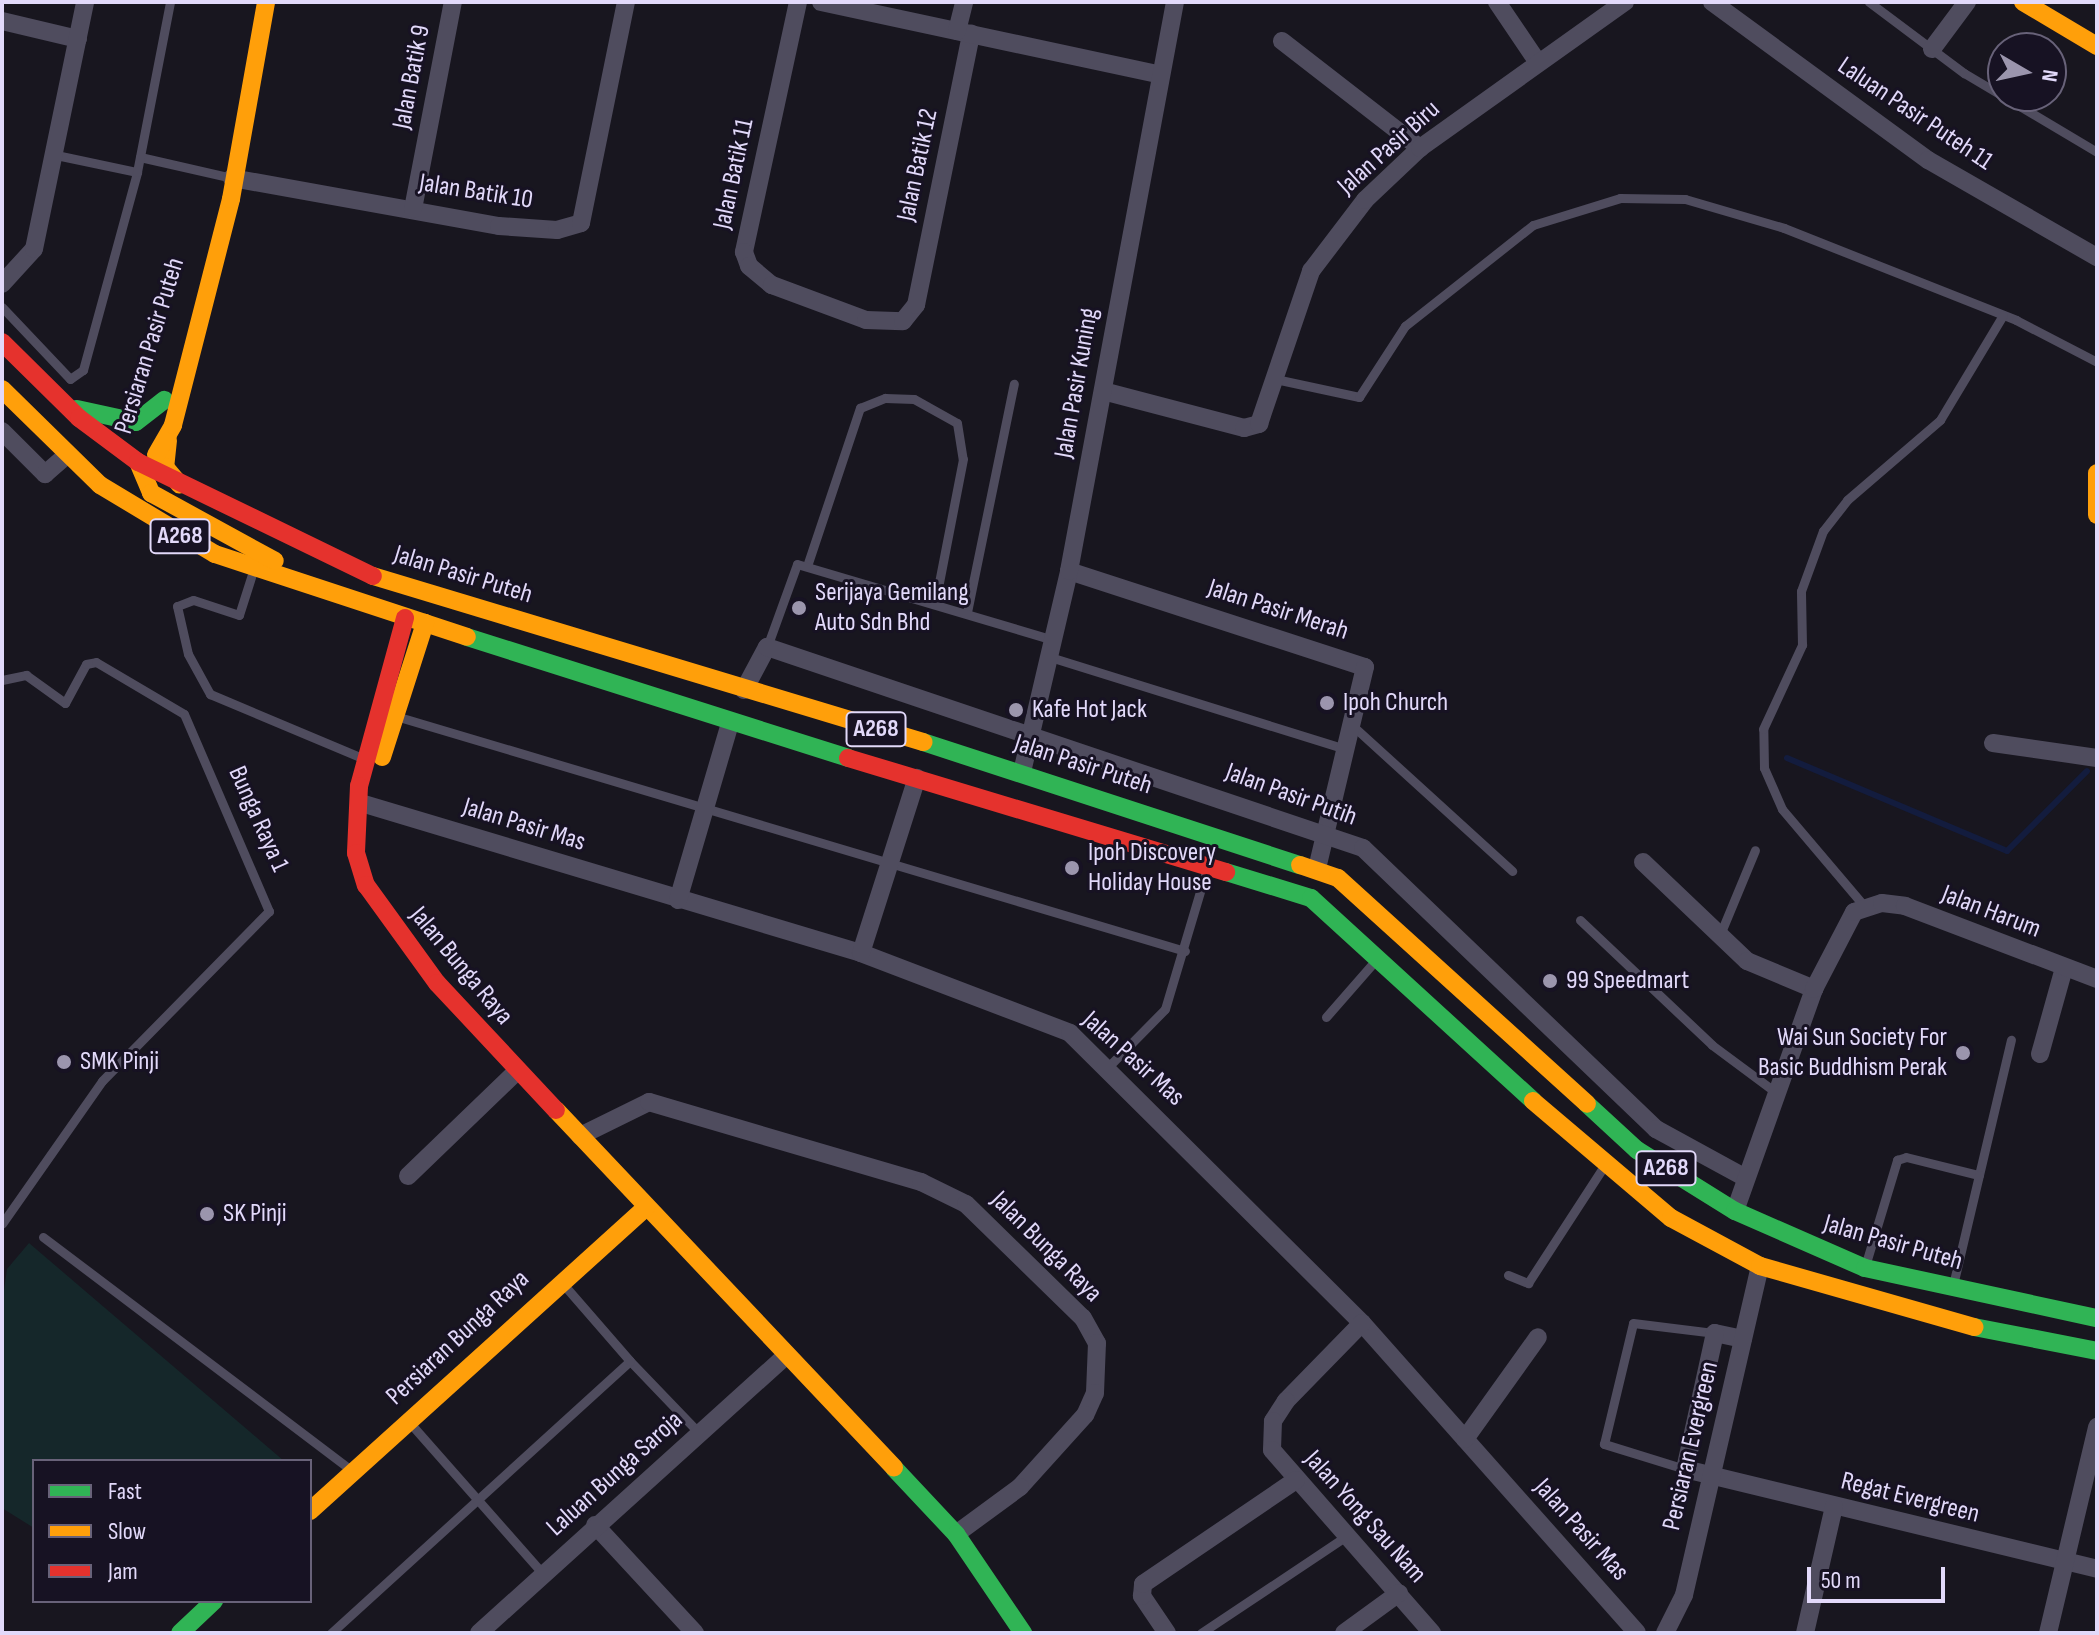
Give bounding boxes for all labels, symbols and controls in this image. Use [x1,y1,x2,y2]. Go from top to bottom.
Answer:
street label: Jalan Batik 9 [387,22,437,132]
north arrow [1987,32,2067,112]
street label: Laluan Pasir Puteh 11 [1831,51,1999,177]
text: N [2035,68,2063,83]
street label: Jalan Pasir Biru [1332,94,1446,202]
street label: Jalan Batik 12 [891,106,945,224]
street label: Jalan Batik 11 [707,116,761,232]
street label: Jalan Batik 10 [417,168,535,216]
street label: Persiaran Pasir Puteh [108,254,192,438]
street label: Jalan Pasir Kuning [1048,306,1106,460]
road number: A268 [148,516,212,556]
street label: Jalan Pasir Puteh [390,539,536,611]
street label: Jalan Pasir Merah [1204,573,1352,647]
place label: Serijaya Gemilang Auto Sdn Bhd [815,577,969,638]
marker: Serijaya Gemilang Auto Sdn Bhd [790,599,808,617]
place label: Ipoh Church [1343,687,1448,719]
place label: Kafe Hot Jack [1032,694,1147,726]
marker: Ipoh Church [1318,694,1336,712]
marker: Kafe Hot Jack [1007,701,1025,719]
road number: A268 [844,709,908,749]
street label: Jalan Pasir Puteh [1010,728,1156,802]
street label: Jalan Pasir Putih [1221,757,1361,833]
street label: Bunga Raya 1 [221,761,295,877]
street label: Jalan Pasir Mas [459,792,589,858]
place label: Ipoh Discovery Holiday House [1088,837,1216,898]
marker: Ipoh Discovery Holiday House [1063,859,1081,877]
street label: Jalan Harum [1937,879,2045,945]
street label: Jalan Bunga Raya [403,901,519,1031]
place label: 99 Speedmart [1566,965,1689,997]
marker: 99 Speedmart [1541,972,1559,990]
street label: Jalan Pasir Mas [1076,1005,1190,1113]
place label: Wai Sun Society For Basic Buddhism Perak [1758,1022,1947,1084]
marker: Wai Sun Society For Basic Buddhism Perak [1954,1044,1972,1062]
place label: SMK Pinji [80,1046,159,1078]
marker: SMK Pinji [55,1053,73,1071]
road number: A268 [1634,1148,1698,1188]
street label: Jalan Bunga Raya [984,1185,1108,1309]
place label: SK Pinji [223,1198,287,1230]
marker: SK Pinji [198,1205,216,1223]
street label: Jalan Pasir Puteh [1820,1208,1966,1278]
street label: Persiaran Bunga Raya [380,1264,536,1412]
street label: Persiaran Evergreen [1656,1359,1726,1533]
street label: Laluan Bunga Saroja [541,1405,689,1543]
street label: Jalan Yong Sau Nam [1297,1444,1433,1590]
legend [32,1459,312,1603]
street label: Regat Evergreen [1838,1466,1982,1530]
street label: Jalan Pasir Mas [1527,1473,1635,1587]
text: Fast [108,1477,142,1506]
text: Slow [108,1517,146,1546]
scale bar [1811,1551,1949,1601]
text: Jam [108,1557,138,1586]
text: 50 m [1821,1566,1861,1595]

